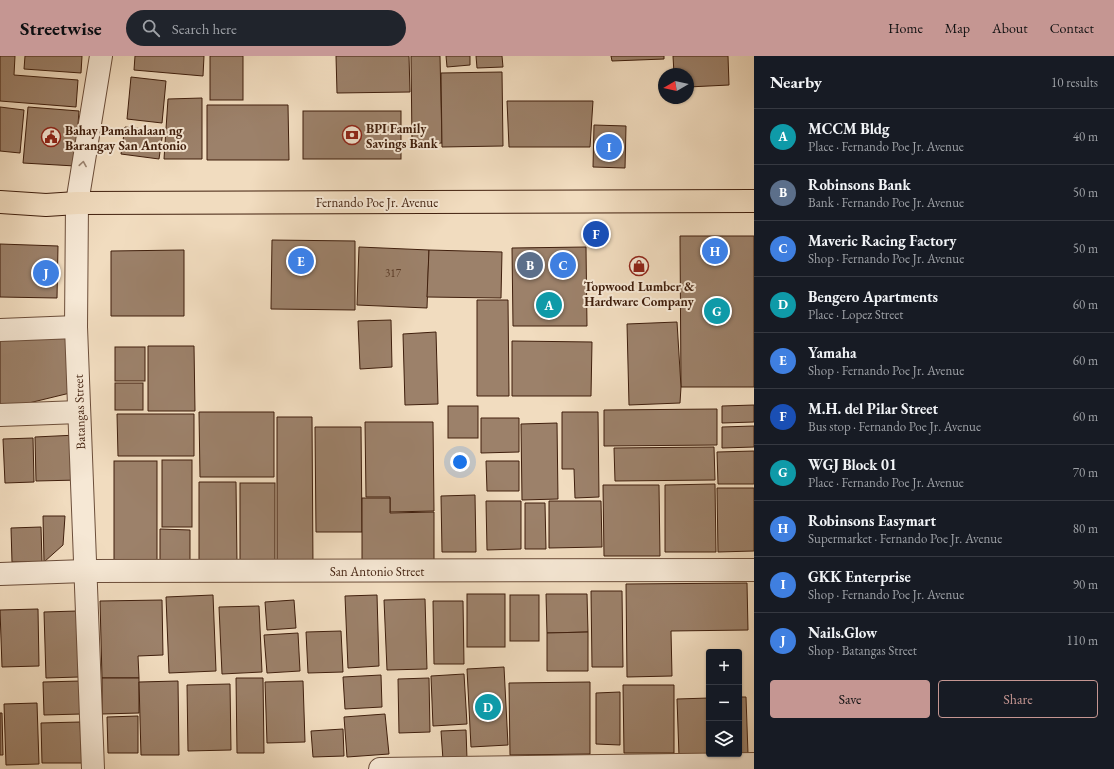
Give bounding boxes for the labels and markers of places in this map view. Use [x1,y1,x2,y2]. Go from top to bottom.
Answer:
place label: BPI Family Savings Bank [366,120,439,152]
place label: Bahay Pamahalaan ng Barangay San Antonio [65,122,187,154]
bank icon: BPI Family Savings Bank [341,124,363,146]
public building icon: Bahay Pamahalaan ng Barangay San Antonio [40,126,62,148]
pin: I [596,132,622,162]
pin: F [583,219,609,249]
pin: H [702,236,728,266]
pin: E [288,246,314,276]
pin: B [517,250,543,280]
pin: C [550,250,576,280]
shop icon: Topwood Lumber & Hardware Company [628,255,650,277]
pin: J [33,258,59,288]
place label: Topwood Lumber & Hardware Company [584,278,695,310]
pin: A [536,290,562,320]
pin: G [704,296,730,326]
pin: D [475,692,501,722]

